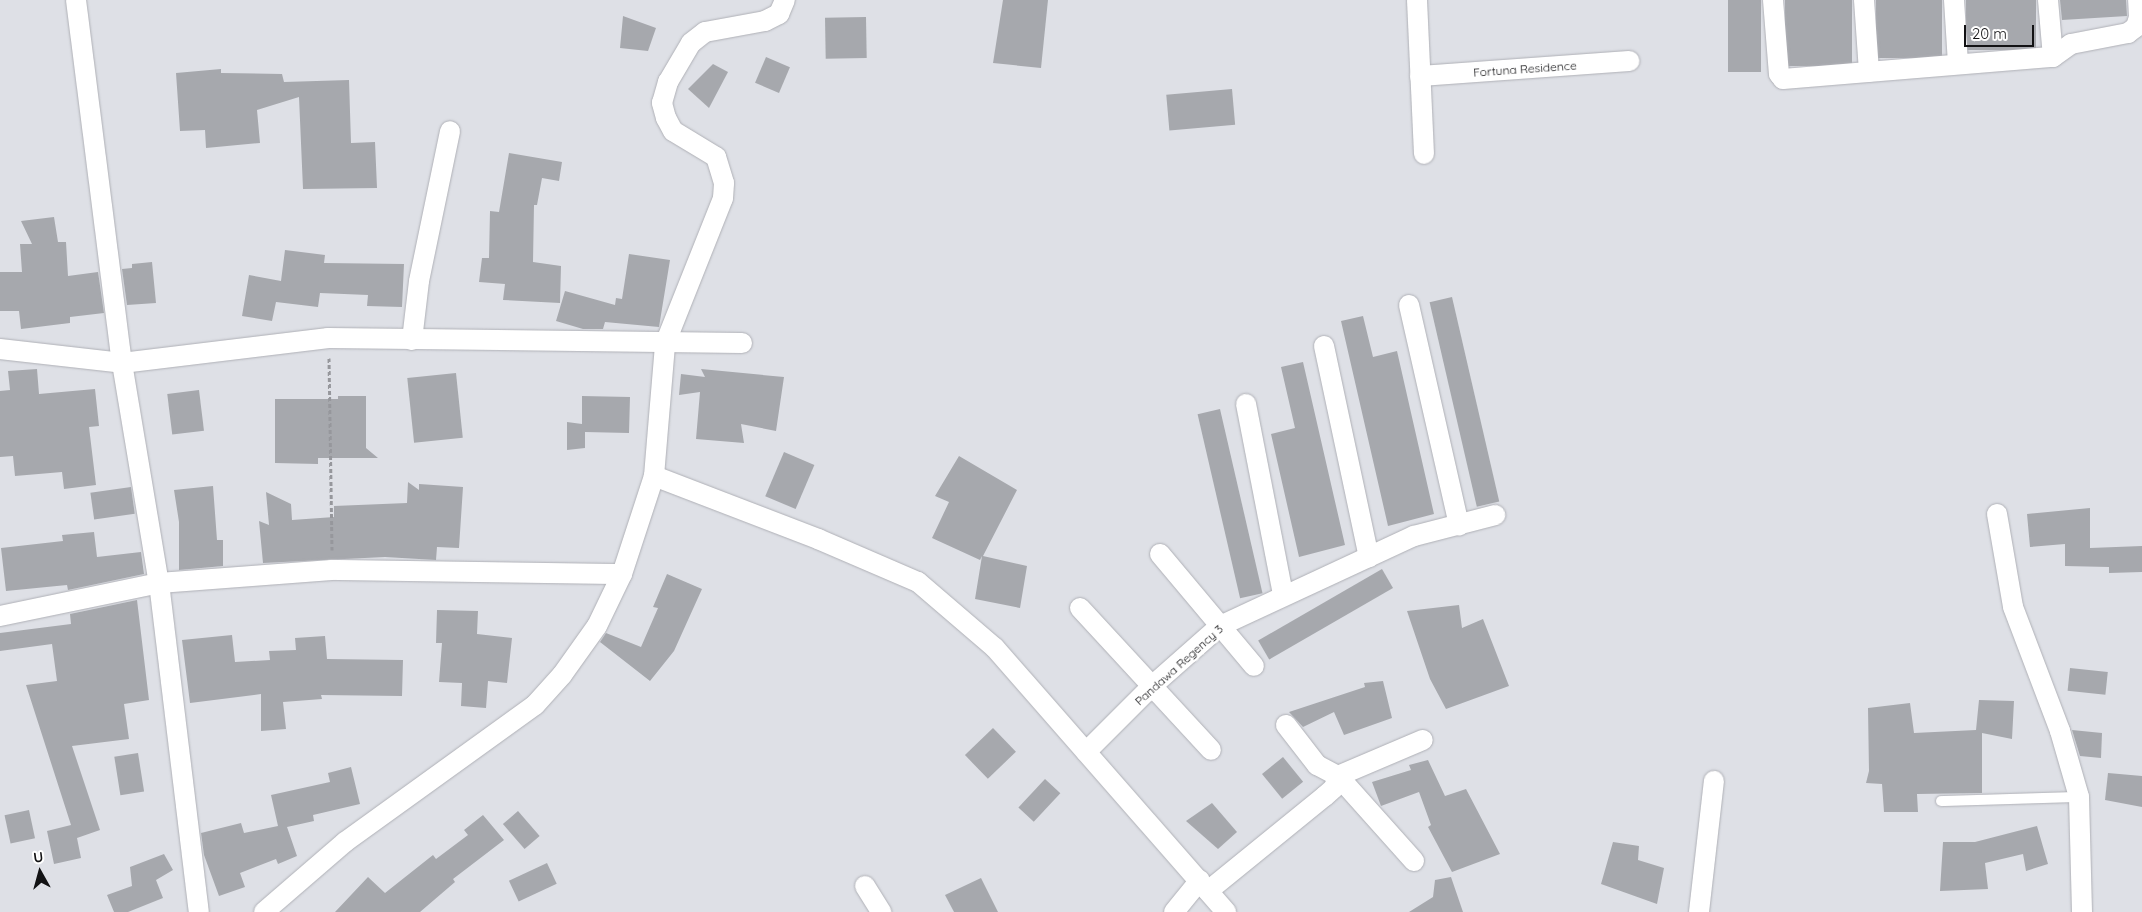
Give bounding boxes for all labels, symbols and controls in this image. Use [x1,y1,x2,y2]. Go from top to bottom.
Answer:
scale bar [1967,15,2037,47]
text: 20 m [1972,24,2007,43]
street label: Fortuna Residence [1473,58,1577,80]
street label: Pandawa Regency 3 [1132,622,1226,708]
north arrow [15,847,65,897]
text: U [32,848,44,867]

